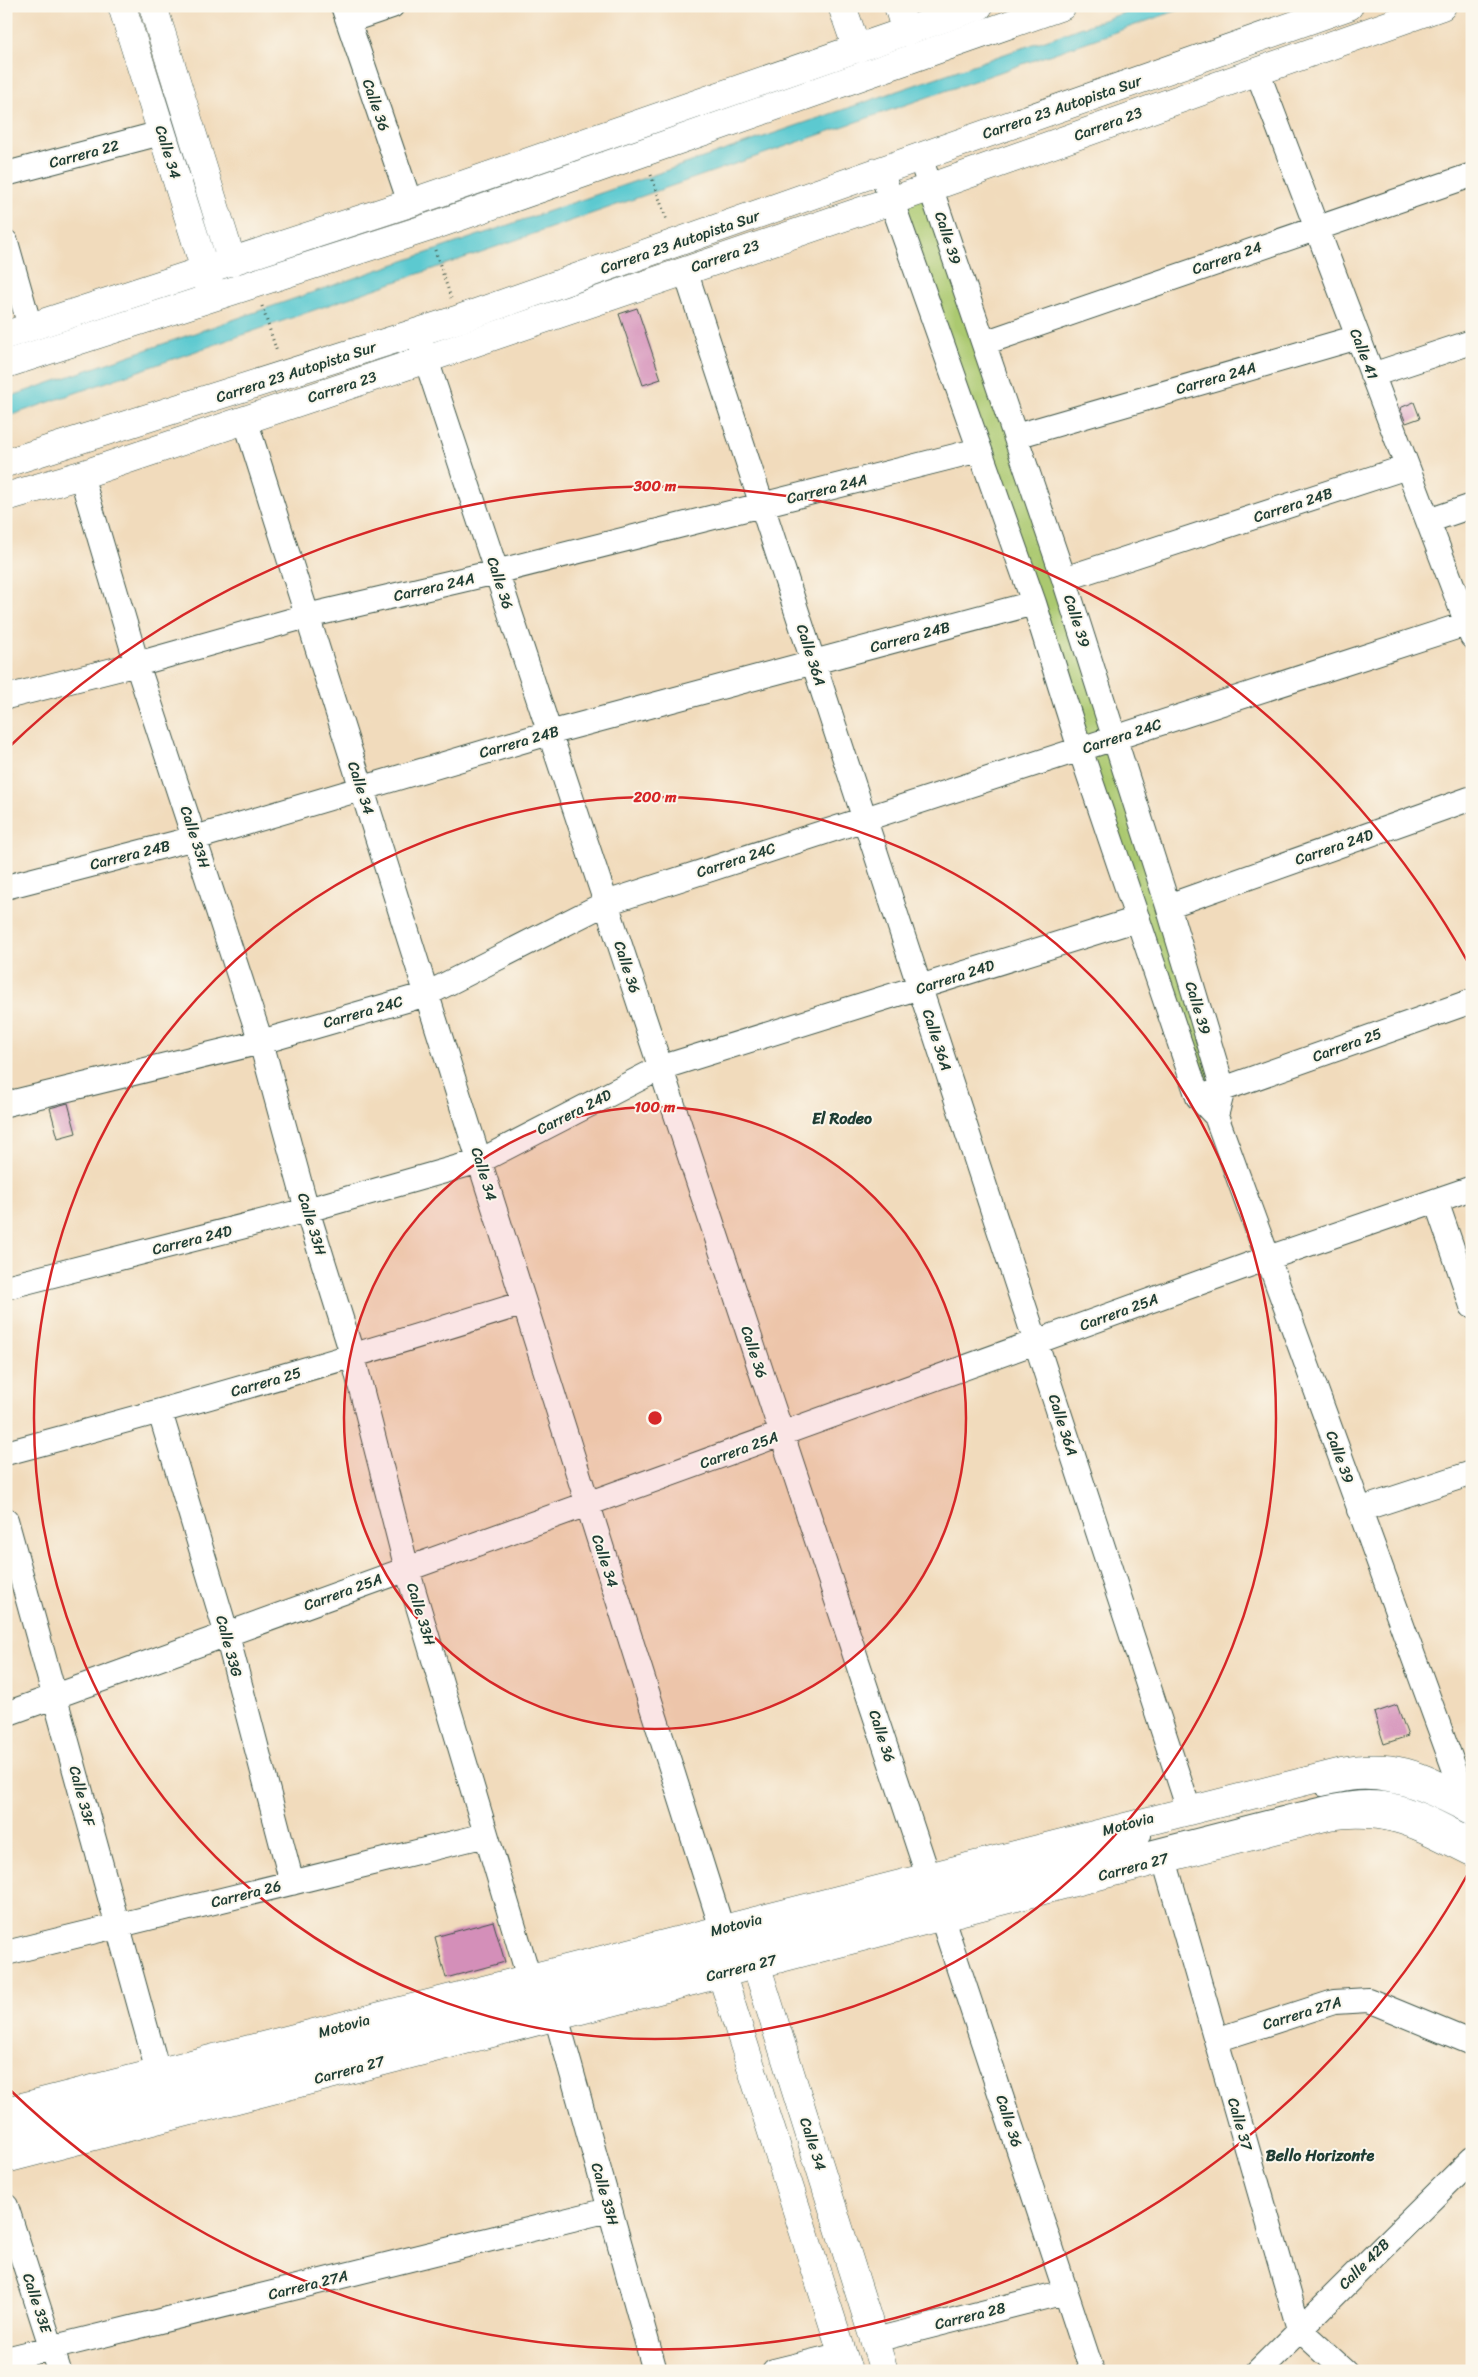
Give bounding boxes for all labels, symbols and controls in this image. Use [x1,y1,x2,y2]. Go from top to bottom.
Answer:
street label: Carrera 23 Autopista Sur [980,71,1144,143]
street label: Calle 36 [355,75,397,135]
street label: Carrera 23 [1071,103,1145,145]
street label: Calle 34 [148,122,188,182]
street label: Carrera 22 [46,132,122,176]
street label: Carrera 23 Autopista Sur [598,206,762,278]
street label: Calle 39 [927,208,969,268]
street label: Carrera 24 [1188,234,1266,282]
street label: Carrera 23 [688,236,762,276]
street label: Calle 41 [1342,325,1386,383]
street label: Carrera 23 Autopista Sur [214,338,378,406]
street label: Carrera 24A [1173,354,1259,402]
street label: Carrera 23 [305,367,379,407]
street label: Carrera 24A [784,466,870,512]
text: 300 m [633,473,677,499]
street label: Carrera 24B [1250,480,1337,530]
street label: Calle 36 [479,553,521,613]
street label: Carrera 24A [391,565,477,609]
street label: Calle 39 [1056,591,1098,651]
street label: Carrera 24B [867,614,953,660]
street label: Calle 36A [789,621,833,689]
street label: Carrera 24C [1079,711,1166,761]
street label: Carrera 24B [476,718,562,766]
street label: Calle 34 [340,758,382,818]
text: 200 m [632,784,677,810]
street label: Calle 33H [173,802,217,872]
street label: Carrera 24D [1291,821,1377,873]
street label: Carrera 24B [87,832,173,878]
street label: Carrera 24C [693,835,780,885]
street label: Calle 36 [606,937,648,997]
street label: Carrera 24D [912,952,998,1002]
street label: Calle 39 [1178,978,1218,1038]
street label: Carrera 24C [320,988,407,1036]
street label: Calle 36A [915,1006,959,1074]
street label: Carrera 25 [1309,1020,1385,1070]
street label: Carrera 24D [532,1082,616,1142]
text: 100 m [635,1094,676,1120]
district label: El Rodeo [812,1104,872,1133]
street label: Calle 34 [464,1144,504,1204]
street label: Calle 33H [290,1190,334,1259]
street label: Carrera 24D [149,1218,235,1262]
street label: Carrera 25A [1076,1286,1162,1338]
street label: Calle 36 [733,1322,775,1382]
street label: Carrera 25 [228,1360,304,1404]
street label: Calle 36A [1041,1391,1085,1459]
centre of rings [646,1409,664,1427]
street label: Carrera 25A [696,1424,782,1476]
street label: Calle 39 [1318,1427,1362,1487]
street label: Calle 34 [584,1531,626,1591]
street label: Carrera 25A [300,1566,386,1618]
street label: Calle 33H [399,1580,443,1649]
street label: Calle 33G [208,1612,250,1680]
street label: Calle 36 [861,1706,903,1766]
street label: Calle 33F [61,1763,103,1830]
street label: Motovia [1099,1805,1157,1843]
street label: Carrera 27 [1095,1845,1172,1889]
street label: Carrera 26 [208,1873,284,1915]
street label: Motovia [707,1906,765,1944]
street label: Carrera 27 [703,1946,780,1989]
street label: Carrera 27A [1259,1989,1345,2037]
street label: Motovia [315,2007,373,2045]
street label: Carrera 27 [311,2048,388,2092]
street label: Calle 36 [988,2091,1030,2151]
street label: Calle 37 [1220,2095,1260,2155]
street label: Calle 34 [792,2114,834,2174]
district label: Bello Horizonte [1266,2141,1375,2170]
street label: Calle 33H [584,2160,626,2229]
street label: Calle 42B [1332,2232,1396,2296]
street label: Carrera 27A [265,2263,351,2307]
street label: Calle 33E [15,2270,59,2338]
street label: Carrera 28 [932,2295,1008,2337]

